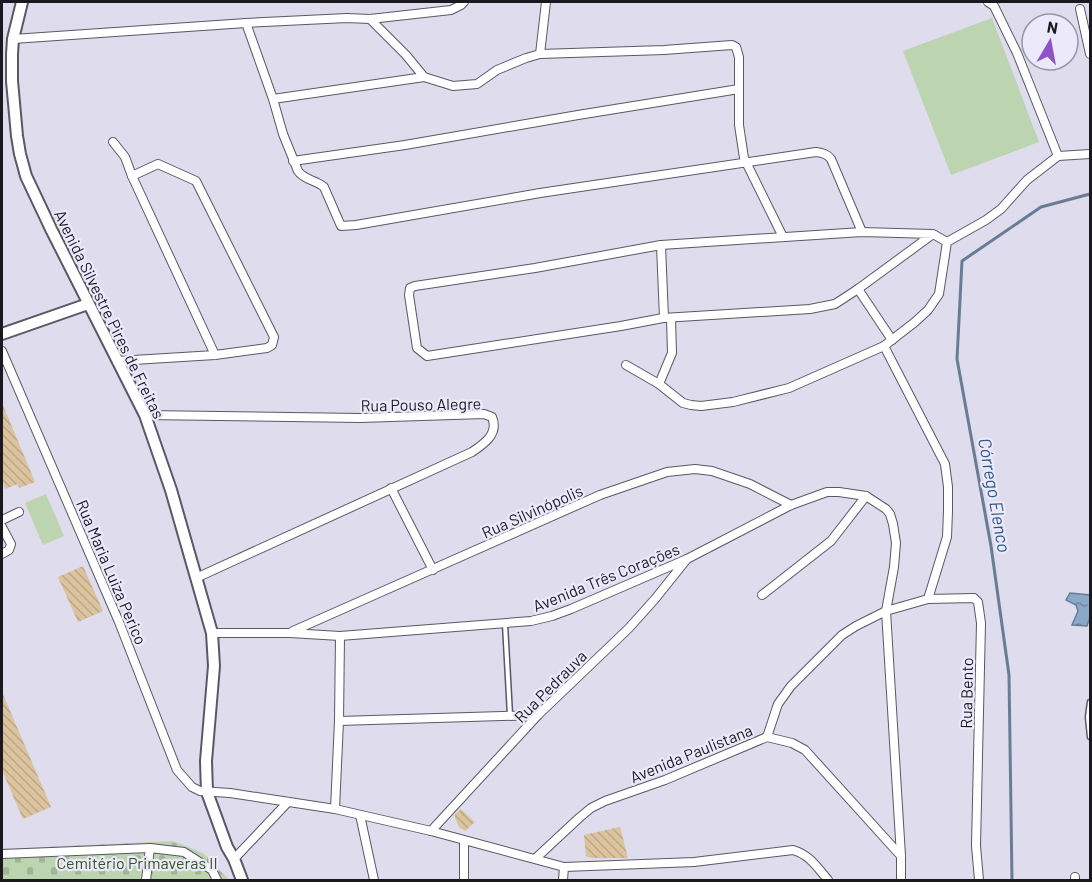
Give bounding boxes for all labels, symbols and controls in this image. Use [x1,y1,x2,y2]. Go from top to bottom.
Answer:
north arrow [1020,12,1080,72]
text: N [1046,16,1060,37]
street label: Avenida Silvestre Pires de Freitas [51,207,169,421]
street label: Rua Pouso Alegre [361,393,481,415]
water label: Córrego Elenco [974,436,1016,554]
street label: Rua Silvinópolis [479,480,585,542]
street label: Rua Maria Luiza Perico [73,497,151,647]
street label: Avenida Três Corações [530,539,682,615]
street label: Rua Pedrauva [510,646,590,726]
street label: Rua Bento [956,657,976,729]
street label: Avenida Paulistana [627,720,755,786]
park label: Cemitério Primaveras II [56,853,218,872]

